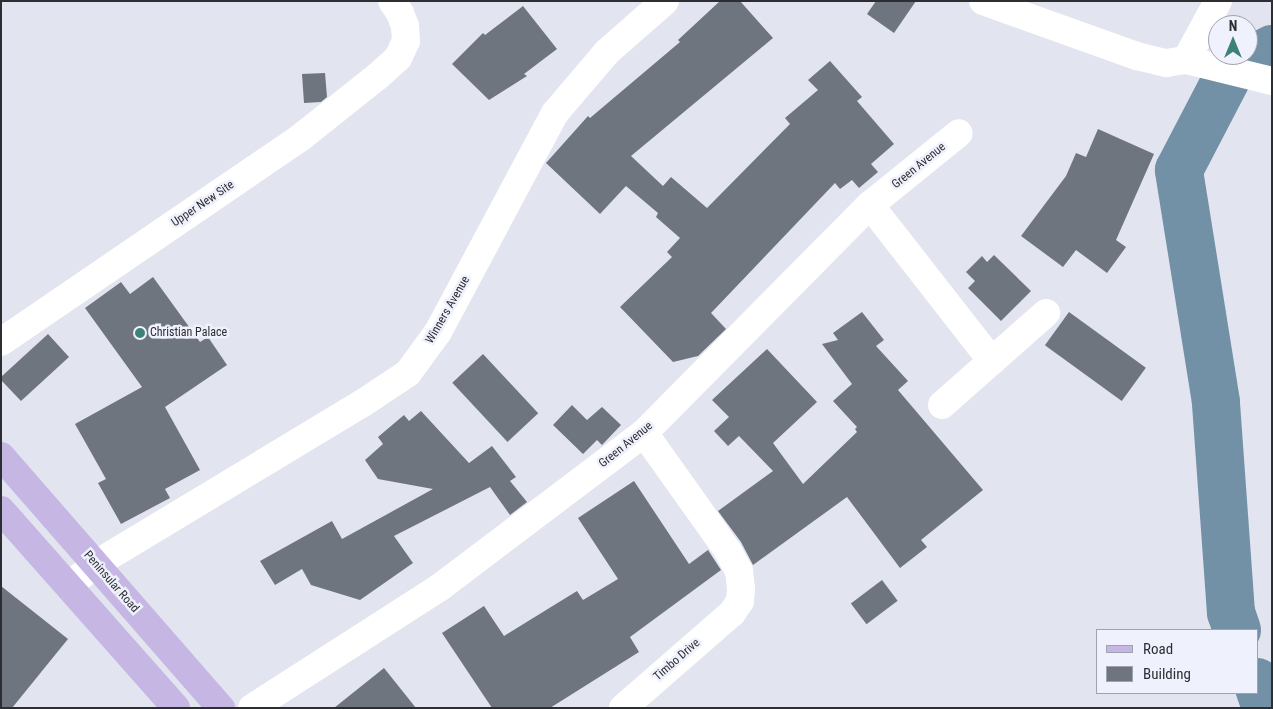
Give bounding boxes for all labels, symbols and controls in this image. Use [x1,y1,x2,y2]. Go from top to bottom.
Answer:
north arrow [1208,15,1258,65]
text: N [1229,18,1237,34]
street label: Green Avenue [889,140,949,192]
street label: Upper New Site [169,178,237,230]
street label: Winners Avenue [423,274,473,346]
place label: Christian Palace [150,326,227,340]
marker: Christian Palace [134,327,146,339]
street label: Green Avenue [596,419,656,471]
street label: Peninsular Road [80,548,142,616]
legend [1096,629,1258,694]
street label: Timbo Drive [651,636,703,684]
text: Road [1143,640,1173,658]
text: Building [1143,665,1191,683]

